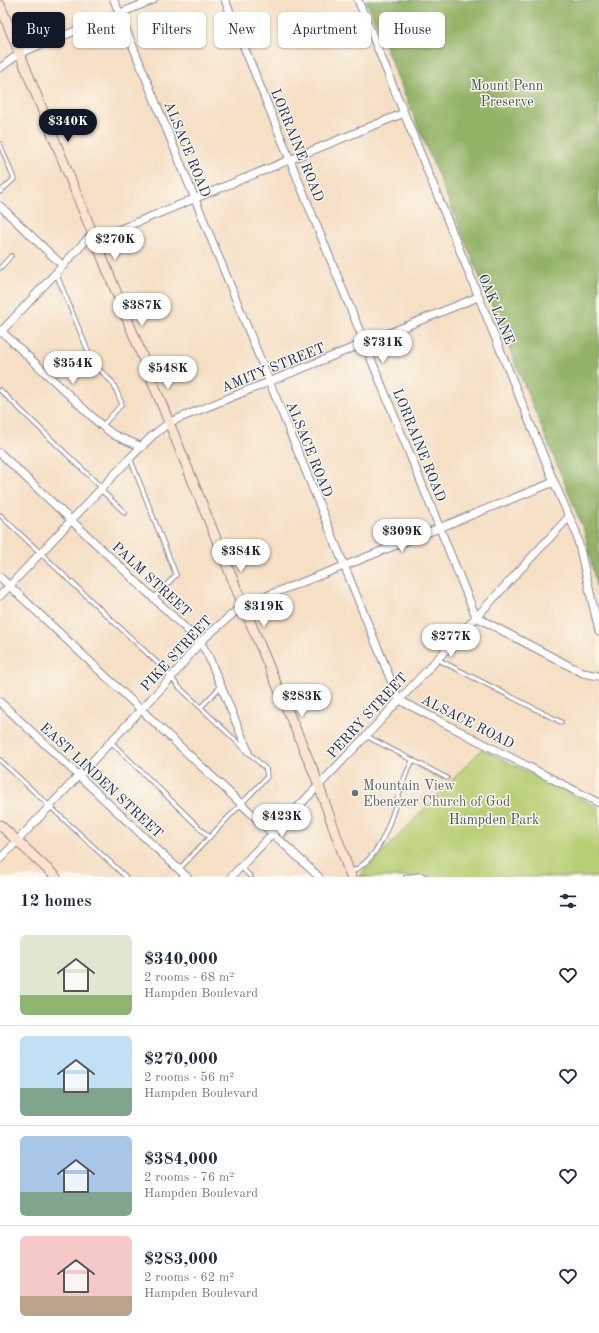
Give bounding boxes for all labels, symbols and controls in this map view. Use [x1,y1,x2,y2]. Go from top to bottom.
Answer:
chip: Buy [12,12,65,48]
chip: Rent [73,12,130,48]
chip: Filters [138,12,206,48]
chip: New [214,12,270,48]
chip: Apartment [278,12,371,48]
chip: House [379,12,445,48]
park label: Mount Penn Preserve [471,79,544,109]
street label: LORRAINE ROAD [268,87,326,204]
street label: ALSACE ROAD [161,99,213,199]
pin: $340K [40,109,96,143]
text: $340K [48,115,88,128]
pin: $270K [87,227,143,261]
text: $270K [95,233,135,246]
street label: OAK LANE [476,272,517,347]
pin: $387K [114,293,170,327]
text: $387K [122,299,162,312]
pin: $731K [355,330,411,364]
text: $731K [363,336,403,349]
street label: AMITY STREET [220,341,327,395]
pin: $354K [45,351,101,385]
pin: $548K [140,356,196,390]
text: $354K [53,357,93,370]
text: $548K [148,362,188,375]
street label: LORRAINE ROAD [390,387,448,504]
street label: ALSACE ROAD [283,399,335,499]
pin: $309K [374,519,430,553]
text: $309K [382,525,422,538]
pin: $384K [213,539,269,573]
street label: PALM STREET [109,540,193,620]
text: $384K [221,545,261,558]
pin: $319K [236,594,292,628]
text: $319K [244,600,284,613]
street label: PIKE STREET [138,613,215,694]
pin: $277K [423,624,479,658]
text: $277K [431,630,471,643]
street label: PERRY STREET [325,670,411,761]
pin: $283K [274,684,330,718]
text: $283K [282,690,322,703]
street label: ALSACE ROAD [419,692,516,751]
street label: EAST LINDEN STREET [37,720,165,841]
place label: Mountain View Ebenezer Church of God [363,779,510,809]
marker: Mountain View Ebenezer Church of God [350,788,360,798]
pin: $423K [254,804,310,838]
text: $423K [262,810,302,823]
park label: Hampden Park [449,813,539,827]
icon: filters [557,890,579,912]
text: 12 homes [20,893,92,910]
icon: home [52,951,100,999]
text: $340,000 [144,951,218,968]
icon: heart [557,964,579,986]
text: 2 rooms · 68 m² [144,971,234,984]
text: Hampden Boulevard [144,987,258,1000]
text: $270,000 [144,1051,218,1068]
icon: home [52,1052,100,1100]
icon: heart [557,1065,579,1087]
text: 2 rooms · 56 m² [144,1071,234,1084]
text: Hampden Boulevard [144,1087,258,1100]
text: $384,000 [144,1151,218,1168]
icon: home [52,1152,100,1200]
icon: heart [557,1165,579,1187]
text: 2 rooms · 76 m² [144,1171,234,1184]
text: Hampden Boulevard [144,1187,258,1200]
text: $283,000 [144,1251,218,1268]
icon: home [52,1252,100,1300]
icon: heart [557,1265,579,1287]
text: 2 rooms · 62 m² [144,1271,234,1284]
text: Hampden Boulevard [144,1287,258,1300]

